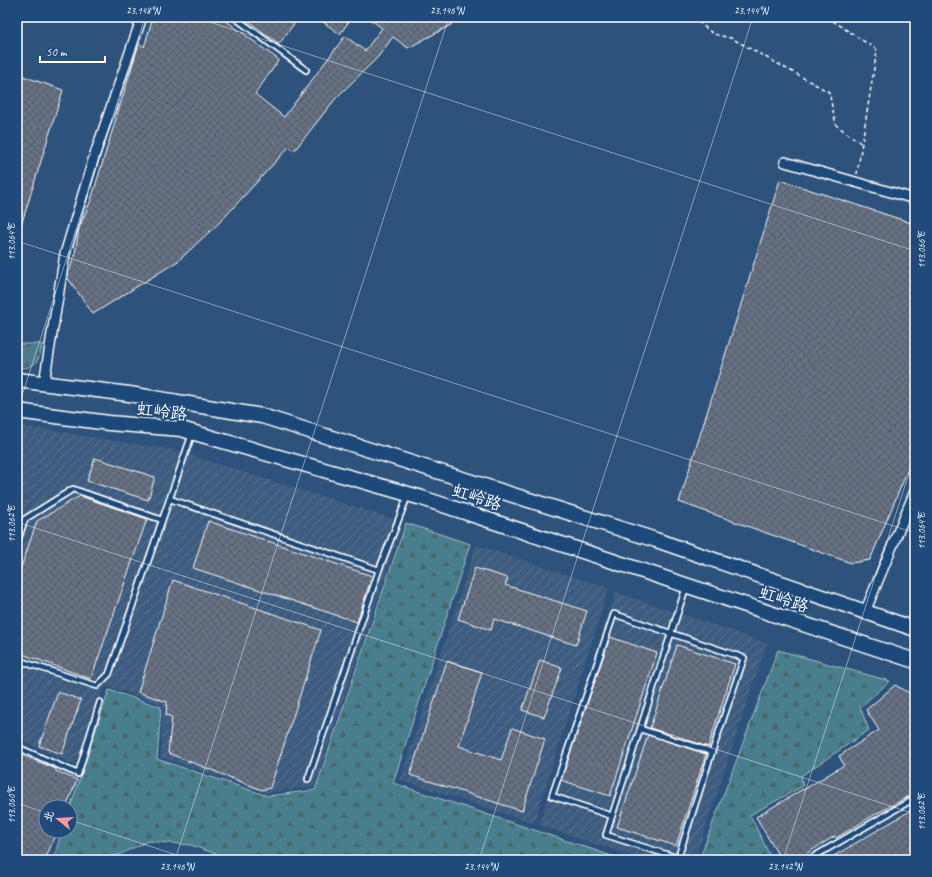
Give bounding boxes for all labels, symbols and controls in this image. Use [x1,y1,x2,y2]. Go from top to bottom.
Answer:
text: 23.148°N [126,4,162,17]
text: 23.146°N [430,4,466,17]
text: 23.144°N [734,4,770,17]
scale bar [40,38,105,64]
text: 50 m [46,44,68,60]
text: 113.064°E [5,222,18,261]
text: 113.066°E [915,230,928,269]
street label: 虹岭路 [135,398,189,425]
street label: 虹岭路 [449,480,504,515]
text: 113.062°E [5,504,18,543]
text: 113.064°E [915,511,928,550]
street label: 虹岭路 [756,582,811,617]
text: 113.060°E [5,785,18,824]
text: 113.062°E [915,792,928,831]
north arrow [38,799,78,839]
text: 北 [40,809,57,823]
text: 23.146°N [160,860,196,873]
text: 23.144°N [464,860,500,873]
text: 23.142°N [768,860,804,873]

